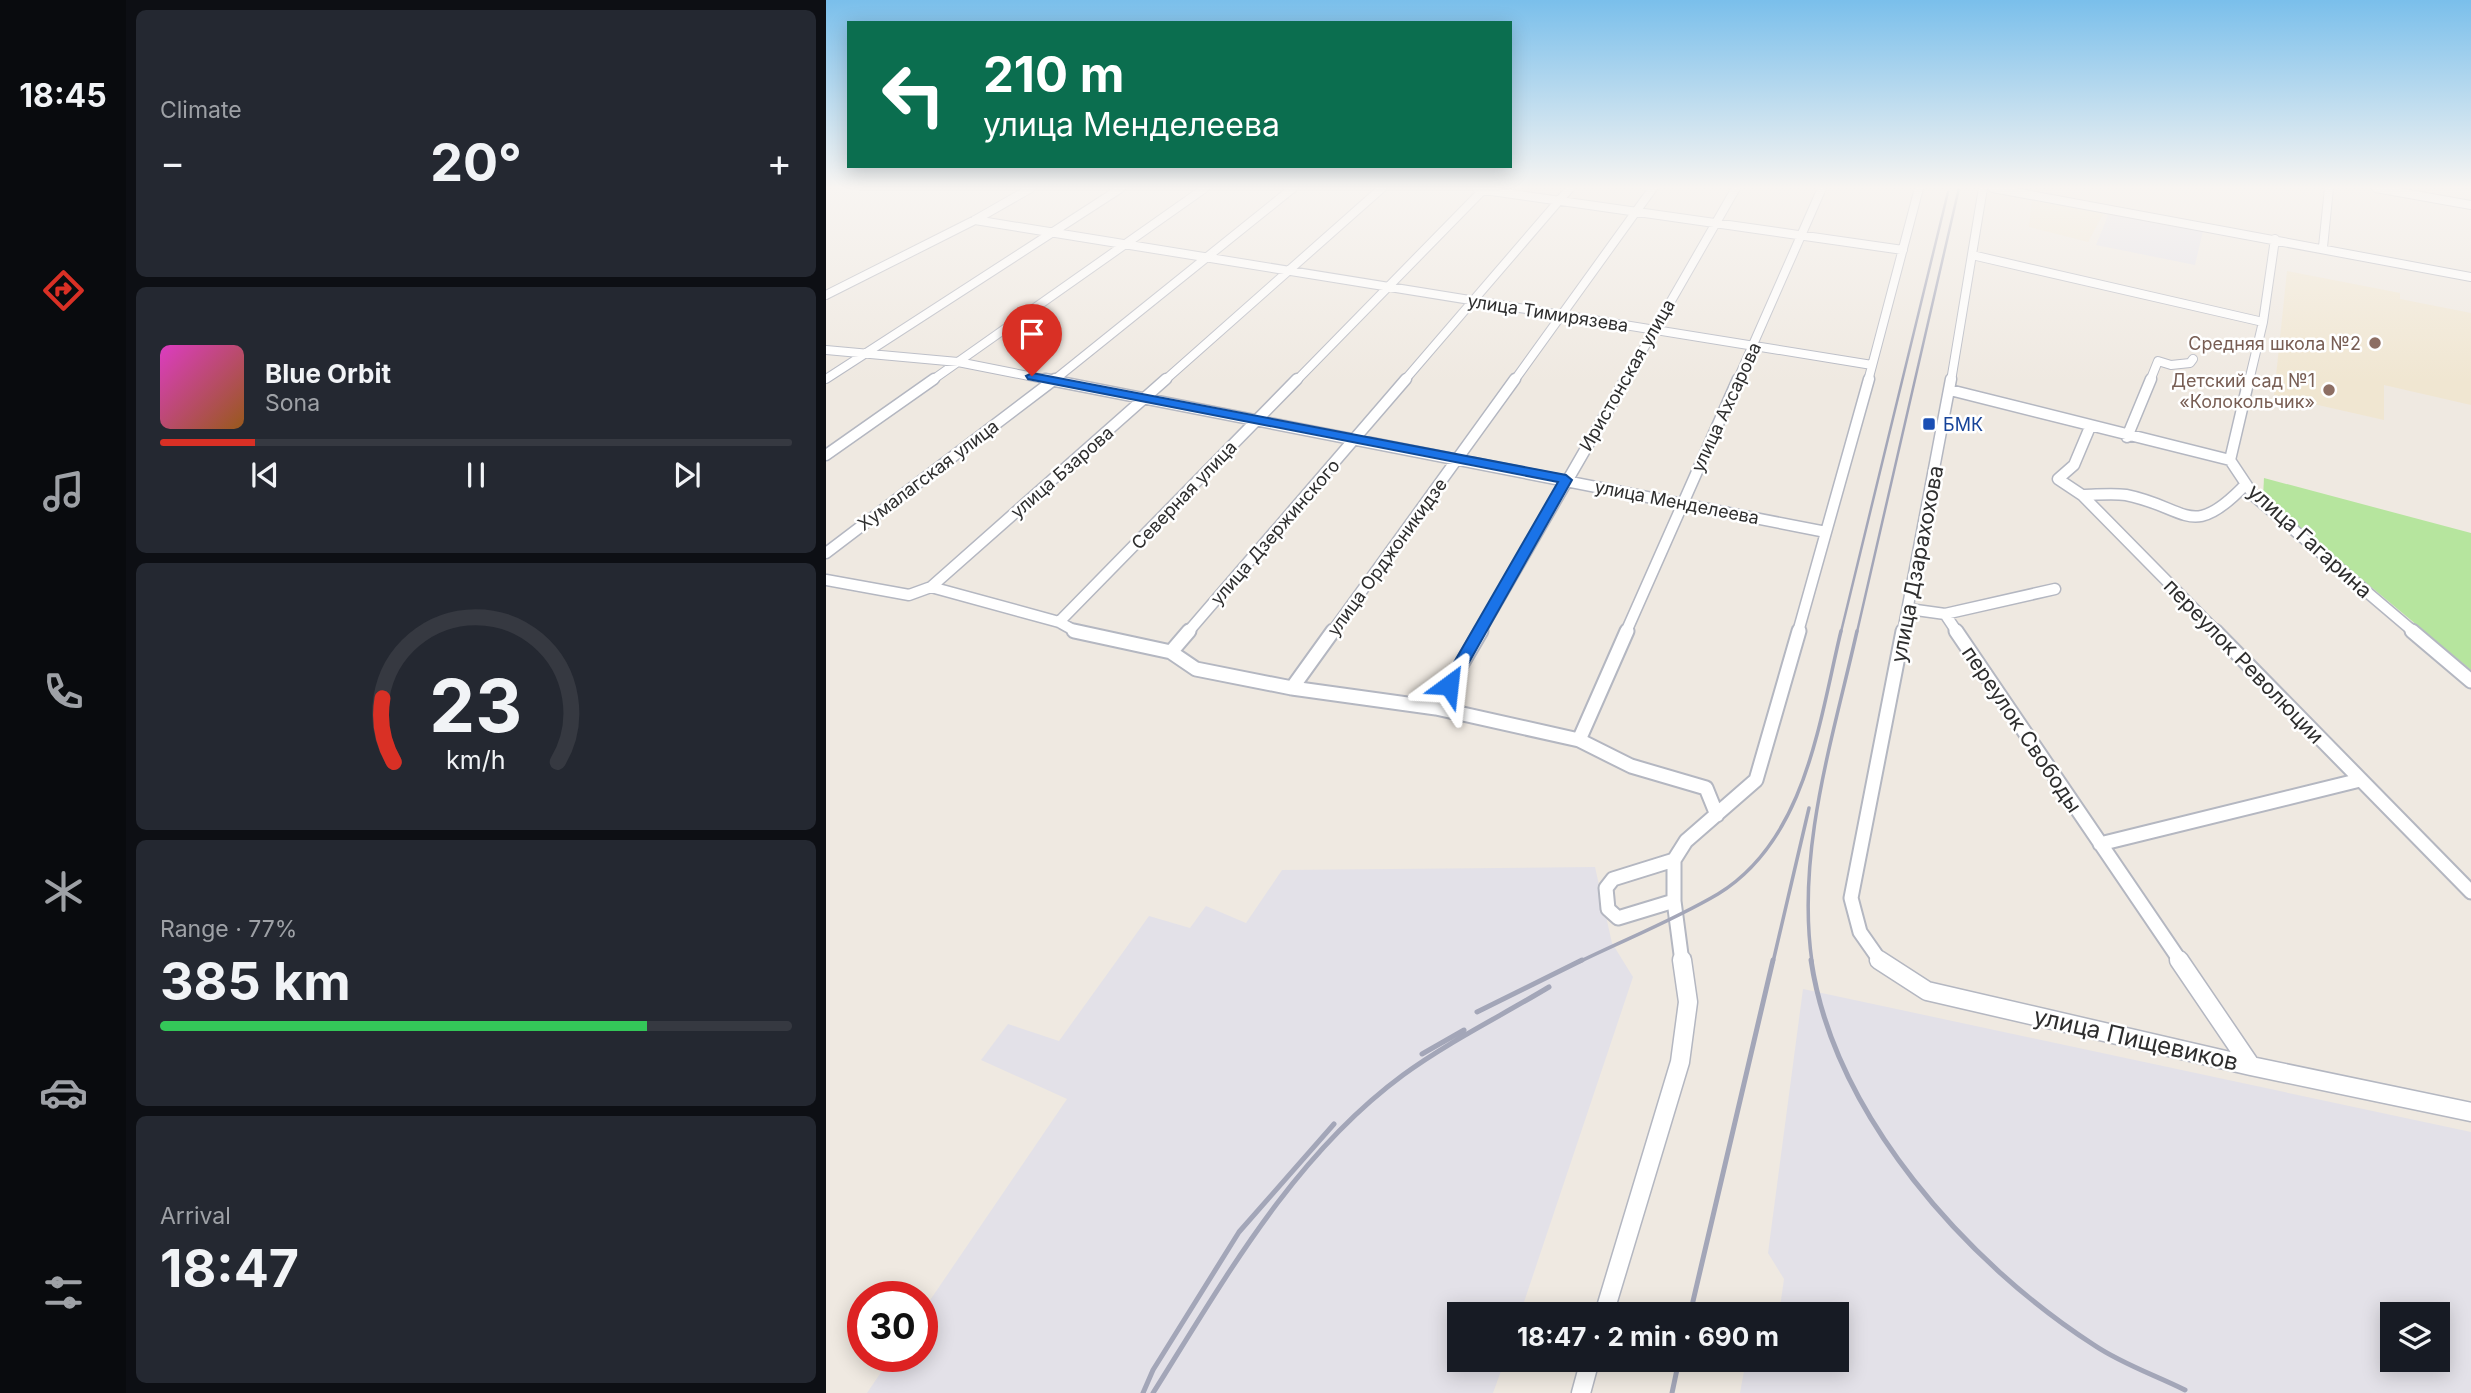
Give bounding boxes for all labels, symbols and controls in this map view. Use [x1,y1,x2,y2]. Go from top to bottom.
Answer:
text: 210 m [983,45,1124,104]
icon: left [868,49,959,140]
text: 18:45 [19,76,107,115]
text: Climate [160,96,242,124]
text: улица Менделеева [983,105,1280,144]
text: 20° [430,131,522,194]
text: − [160,139,185,185]
text: + [767,139,792,185]
icon: directions [39,266,88,315]
street label: улица Тимирязева [1466,290,1630,336]
street label: Иристонская улица [1575,296,1679,454]
pin [1002,304,1062,376]
icon: arrive [1013,315,1051,353]
place label: Средняя школа №2 [2188,333,2361,354]
marker: Средняя школа №2 [2367,335,2383,351]
street label: улица Ахсарова [1687,339,1765,475]
text: Blue Orbit [265,358,391,389]
place label: Детский сад №1 «Колокольчик» [2171,370,2315,412]
marker: Детский сад №1 «Колокольчик» [2321,382,2337,398]
text: Sona [265,389,320,417]
place label: БМК [1943,414,1983,435]
street label: Хумалагская улица [854,415,1002,535]
marker: БМК [1921,416,1937,432]
street label: улица Бзарова [1006,422,1118,522]
street label: Северная улица [1127,437,1241,553]
street label: улица Дзержинского [1206,455,1344,609]
icon: previous [246,456,284,494]
icon: pause [457,456,495,494]
icon: next [668,456,706,494]
street label: улица Дзарахохова [1886,463,1948,665]
icon: music [39,467,88,516]
street label: улица Орджоникидзе [1323,474,1451,640]
street label: улица Менделеева [1593,476,1761,528]
street label: улица Гагарина [2243,479,2377,603]
street label: переулок Революции [2159,573,2329,749]
street label: переулок Свободы [1957,641,2087,817]
position arrow [1412,648,1486,722]
text: 23 [430,662,522,751]
icon: phone [39,667,88,716]
text: km/h [446,745,506,775]
icon: climate [39,867,88,916]
text: Range · 77% [160,915,297,943]
text: 385 km [160,950,351,1013]
street label: улица Пищевиков [2031,1001,2241,1077]
icon: car [39,1068,88,1117]
text: Arrival [160,1202,231,1230]
text: 18:47 [160,1237,299,1300]
icon: filters [39,1268,88,1317]
speed limit sign: 30 [847,1281,938,1372]
map controls [2380,1302,2450,1372]
button: layers [2380,1302,2450,1372]
text: 18:47 · 2 min · 690 m [1517,1321,1779,1352]

